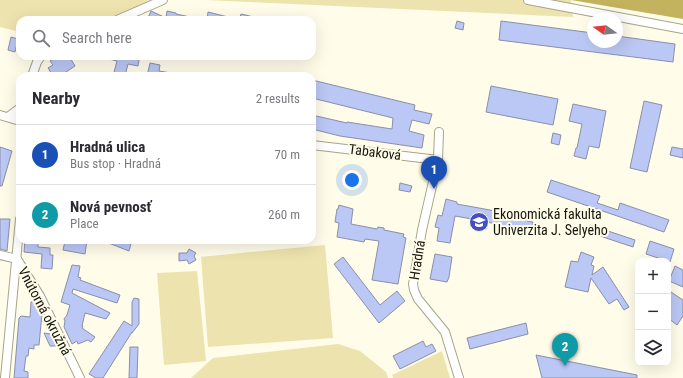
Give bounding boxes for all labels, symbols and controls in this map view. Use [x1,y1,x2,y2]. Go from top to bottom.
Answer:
north arrow [587,12,623,48]
search box [16,16,316,60]
icon: search [30,27,52,49]
text: Search here [62,29,132,47]
text: Nearby [32,88,80,108]
text: 2 results [256,91,300,106]
text: Hradná ulica [70,138,145,156]
street label: Tabaková [348,141,402,163]
text: 1 [42,147,48,162]
text: 70 m [274,147,300,162]
text: Bus stop · Hradná [70,156,161,171]
pin: 1 [421,156,447,189]
your location [342,170,362,190]
text: Nová pevnosť [70,198,151,216]
place label: Ekonomická fakulta Univerzita J. Selyeho [493,206,608,238]
text: 2 [42,207,48,222]
text: 260 m [268,207,300,222]
school or university icon: Ekonomická fakulta Univerzita J. Selyeho [468,211,490,233]
text: Place [70,216,99,231]
street label: Hradná [406,239,428,281]
map controls [635,258,671,366]
button: + [635,258,671,294]
street label: Vnútorná okružná [15,264,75,358]
button: − [635,294,671,330]
button: layers [635,330,671,366]
pin: 2 [552,333,578,366]

